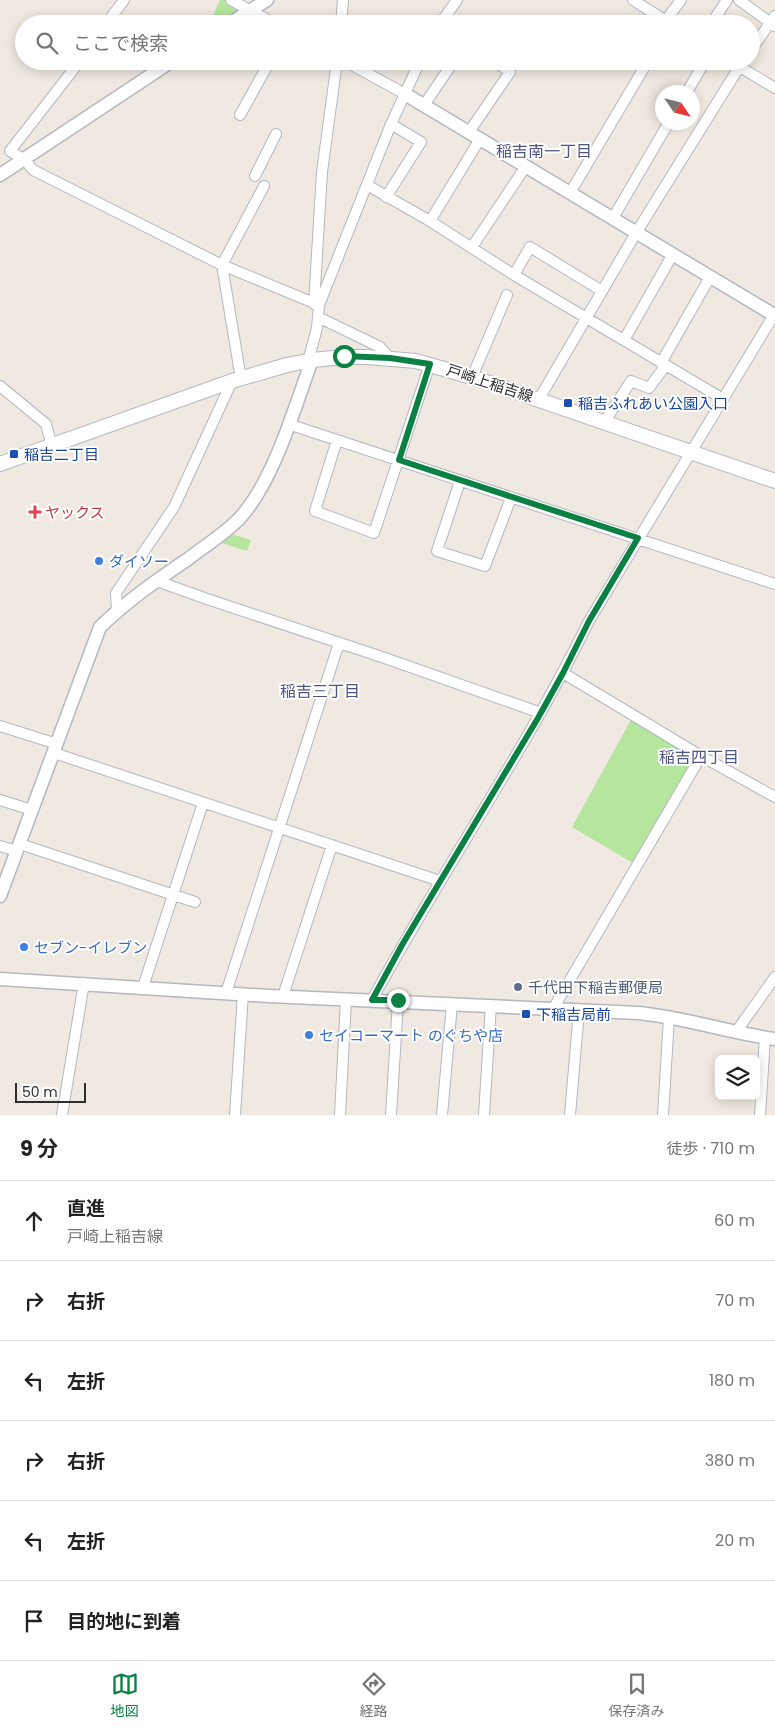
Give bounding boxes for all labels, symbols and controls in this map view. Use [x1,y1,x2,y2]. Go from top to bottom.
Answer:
search box [15,15,760,70]
icon: search [33,29,61,57]
text: ここで検索 [73,30,168,57]
north arrow [655,85,700,130]
district label: 稲吉南一丁目 [496,140,592,163]
route start [333,345,356,368]
street label: 戸崎上稲吉線 [444,359,536,407]
place label: 稲吉ふれあい公園入口 [578,393,728,414]
marker: 稲吉ふれあい公園入口 [562,397,574,409]
place label: 稲吉二丁目 [24,444,99,465]
marker: 稲吉二丁目 [8,448,20,460]
place label: ヤックス [45,502,105,523]
marker: ヤックス [29,506,41,518]
place label: ダイソー [109,551,169,572]
marker: ダイソー [93,555,105,567]
district label: 稲吉三丁目 [280,680,360,703]
district label: 稲吉四丁目 [659,746,739,769]
place label: セブン-イレブン [34,937,147,958]
marker: セブン-イレブン [18,941,30,953]
place label: 千代田下稲吉郵便局 [528,977,663,998]
marker: 千代田下稲吉郵便局 [512,981,524,993]
route end [387,989,410,1012]
place label: 下稲吉局前 [536,1004,611,1025]
marker: 下稲吉局前 [520,1008,532,1020]
place label: セイコーマート のぐちや店 [319,1025,503,1046]
marker: セイコーマート のぐちや店 [303,1029,315,1041]
map controls [715,1055,760,1100]
button: layers [715,1055,760,1100]
scale bar [15,1080,86,1103]
text: 50 m [22,1082,58,1102]
text: 9 分 [20,1134,58,1163]
text: 徒歩 · 710 m [666,1137,755,1160]
text: 直進 [67,1195,105,1222]
icon: ahead [20,1207,48,1235]
text: 60 m [714,1209,755,1232]
text: 戸崎上稲吉線 [67,1225,163,1248]
icon: right [20,1287,48,1315]
text: 右折 [67,1288,105,1315]
text: 70 m [715,1289,755,1312]
icon: left [20,1367,48,1395]
text: 左折 [67,1368,105,1395]
text: 180 m [709,1369,755,1392]
icon: right [20,1447,48,1475]
text: 右折 [67,1448,105,1475]
text: 380 m [705,1449,755,1472]
icon: left [20,1527,48,1555]
text: 左折 [67,1528,105,1555]
text: 20 m [715,1529,755,1552]
icon: arrive [20,1607,48,1635]
text: 目的地に到着 [67,1608,181,1635]
tab: 地図 [111,1670,139,1722]
tab: 経路 [360,1670,388,1722]
tab: 保存済み [609,1670,665,1722]

